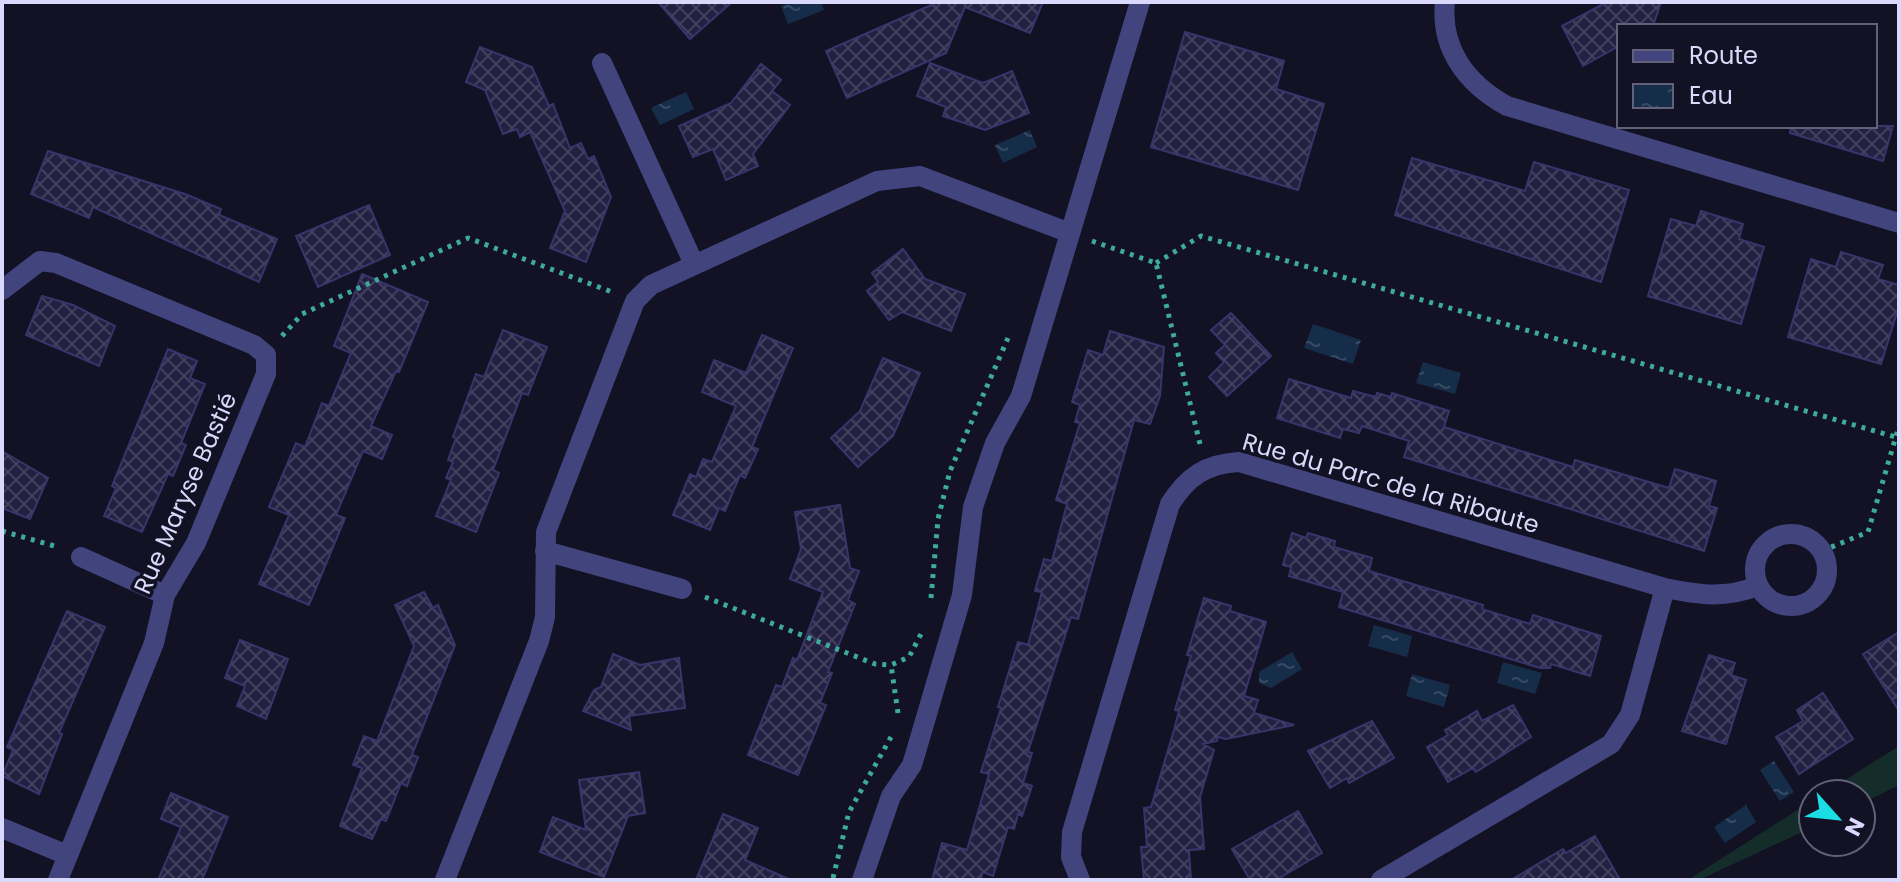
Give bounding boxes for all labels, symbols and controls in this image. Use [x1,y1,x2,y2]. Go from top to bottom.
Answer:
legend [1617,24,1877,128]
text: Route [1689,39,1758,72]
text: Eau [1689,79,1733,112]
street label: Rue Maryse Bastié [126,387,244,599]
street label: Rue du Parc de la Ribaute [1239,425,1543,541]
north arrow [1797,778,1877,858]
text: N [1837,812,1872,841]

